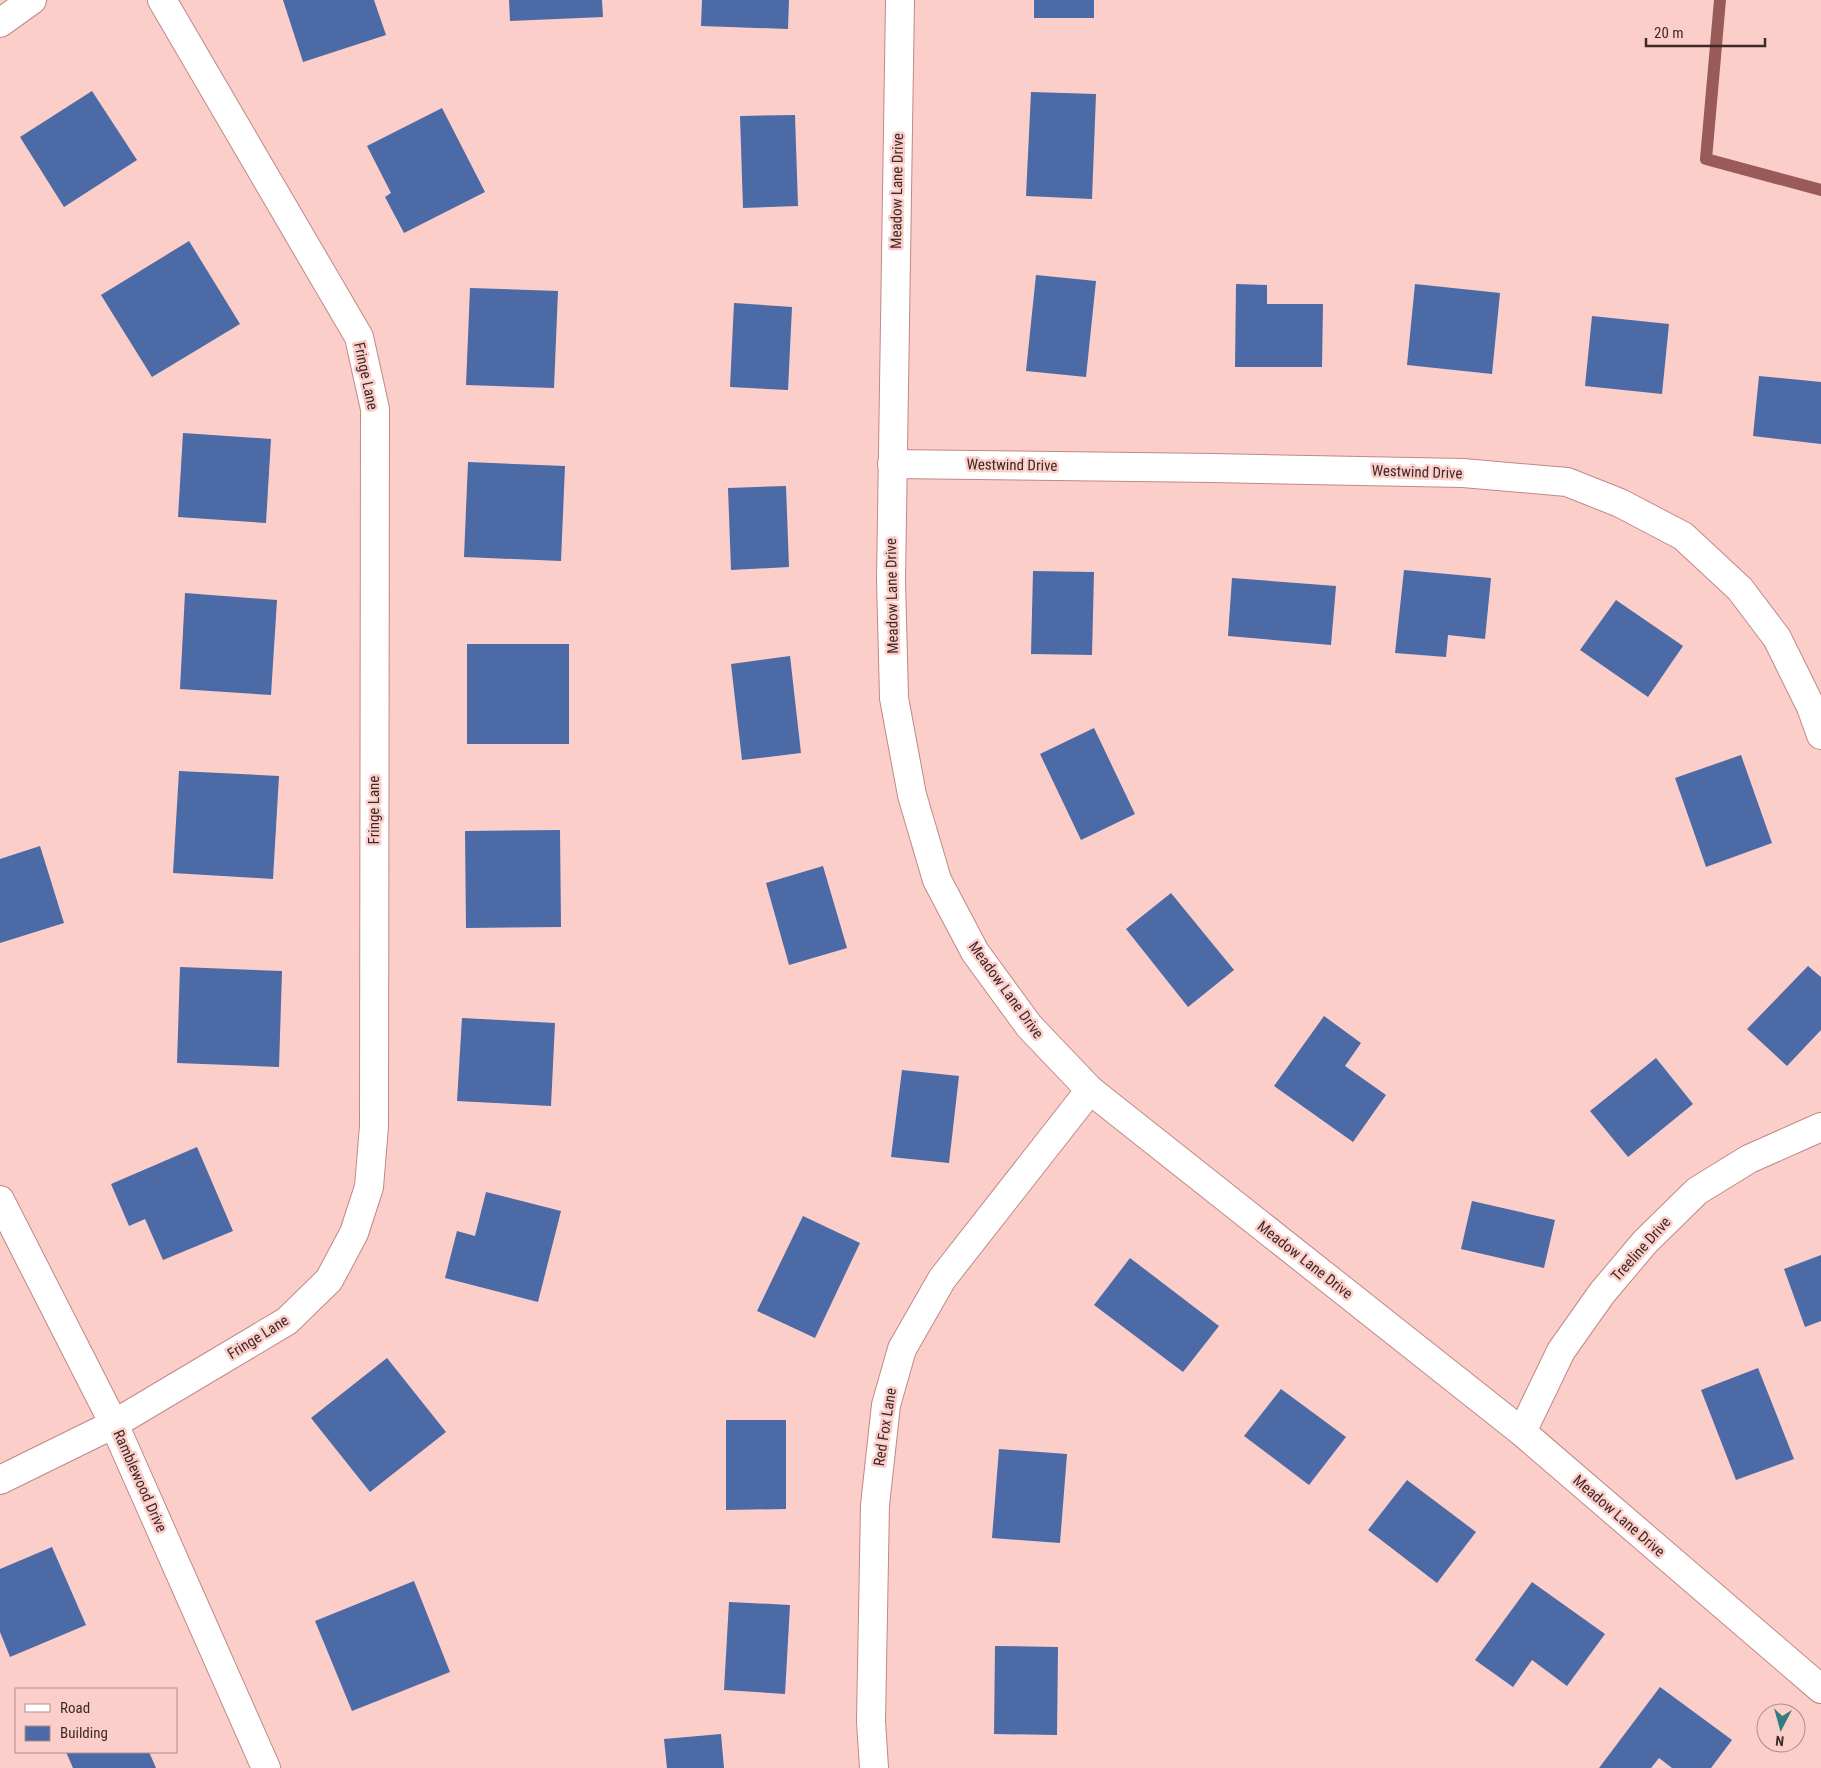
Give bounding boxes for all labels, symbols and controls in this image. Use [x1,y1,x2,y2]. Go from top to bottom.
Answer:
scale bar [1646,15,1765,47]
text: 20 m [1654,24,1684,42]
street label: Meadow Lane Drive [887,133,907,249]
street label: Fringe Lane [350,340,382,412]
street label: Westwind Drive [966,455,1058,475]
street label: Westwind Drive [1371,461,1463,483]
street label: Meadow Lane Drive [882,538,902,654]
street label: Fringe Lane [365,776,383,844]
street label: Meadow Lane Drive [965,938,1047,1042]
street label: Treeline Drive [1607,1213,1675,1285]
street label: Meadow Lane Drive [1254,1217,1356,1303]
street label: Fringe Lane [224,1311,292,1363]
street label: Red Fox Lane [870,1387,900,1467]
street label: Ramblewood Drive [109,1427,171,1535]
street label: Meadow Lane Drive [1569,1471,1669,1561]
legend [15,1688,178,1753]
text: Road [60,1699,90,1717]
north arrow [1756,1703,1806,1753]
text: Building [60,1724,108,1742]
text: N [1775,1733,1785,1749]

